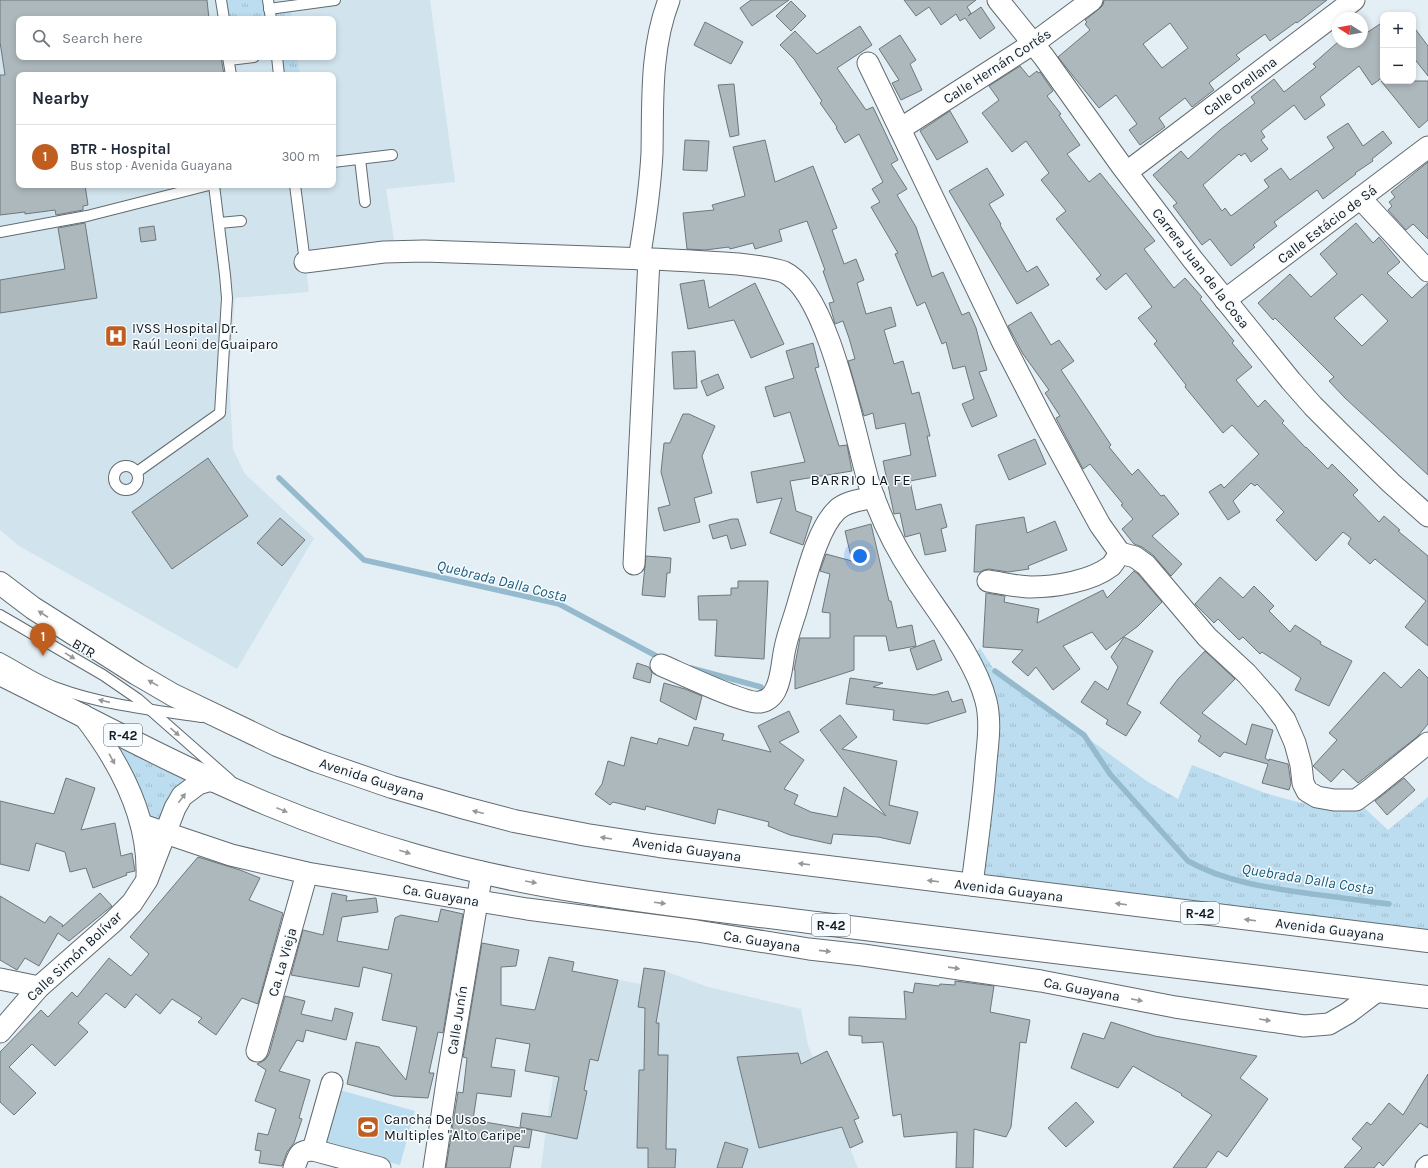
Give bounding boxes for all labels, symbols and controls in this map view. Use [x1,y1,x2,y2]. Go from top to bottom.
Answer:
north arrow [1332,12,1368,48]
map controls [1380,12,1416,84]
button: + [1380,12,1416,48]
search box [16,16,336,60]
street label: Calle Hernán Cortés [940,25,1054,108]
icon: search [30,27,52,49]
text: Search here [62,29,143,47]
button: − [1380,48,1416,84]
street label: Calle Orellana [1200,53,1280,120]
text: Nearby [32,88,89,108]
text: BTR - Hospital [70,140,171,158]
text: 1 [43,149,47,164]
text: 300 m [282,149,320,164]
text: Bus stop · Avenida Guayana [70,158,232,173]
street label: Calle Estácio de Sá [1274,181,1380,267]
street label: Carrera Juan de la Cosa [1148,205,1253,332]
place label: IVSS Hospital Dr. Raúl Leoni de Guaiparo [132,320,278,353]
hospital icon: IVSS Hospital Dr. Raúl Leoni de Guaiparo [103,323,129,349]
district label: BARRIO LA FE [810,471,912,489]
your location [850,546,870,566]
water label: Quebrada Dalla Costa [435,556,569,606]
one-way arrow [38,610,48,618]
pin: 1 [30,623,56,656]
street label: BTR [69,635,99,662]
one-way arrow [64,652,76,659]
one-way arrow [147,680,159,687]
one-way arrow [97,698,110,704]
road number: R-42 [104,724,142,746]
one-way arrow [170,727,180,736]
one-way arrow [109,753,116,765]
street label: Avenida Guayana [317,754,427,804]
one-way arrow [178,792,186,803]
one-way arrow [277,807,289,813]
one-way arrow [472,809,484,815]
street label: Avenida Guayana [632,833,742,866]
one-way arrow [600,835,612,841]
one-way arrow [399,850,411,856]
water label: Quebrada Dalla Costa [1241,860,1375,898]
one-way arrow [798,861,810,868]
street label: Avenida Guayana [954,875,1064,906]
one-way arrow [927,877,939,884]
one-way arrow [525,879,538,885]
street label: Ca. Guayana [401,880,481,911]
one-way arrow [654,900,666,907]
one-way arrow [1115,901,1127,907]
road number: R-42 [1181,902,1219,924]
street label: Calle Simón Bolívar [23,907,126,1005]
road number: R-42 [812,914,850,936]
street label: Avenida Guayana [1275,914,1385,945]
one-way arrow [1244,916,1256,923]
street label: Ca. La Vieja [265,926,300,999]
street label: Ca. Guayana [722,927,802,956]
one-way arrow [819,947,831,954]
one-way arrow [948,965,960,971]
street label: Ca. Guayana [1042,974,1122,1005]
street label: Calle Junín [444,984,471,1056]
one-way arrow [1131,997,1143,1003]
one-way arrow [1259,1017,1271,1023]
place label: Cancha De Usos Multiples "Alto Caripe" [384,1111,525,1144]
sports icon: Cancha De Usos Multiples "Alto Caripe" [355,1114,381,1140]

